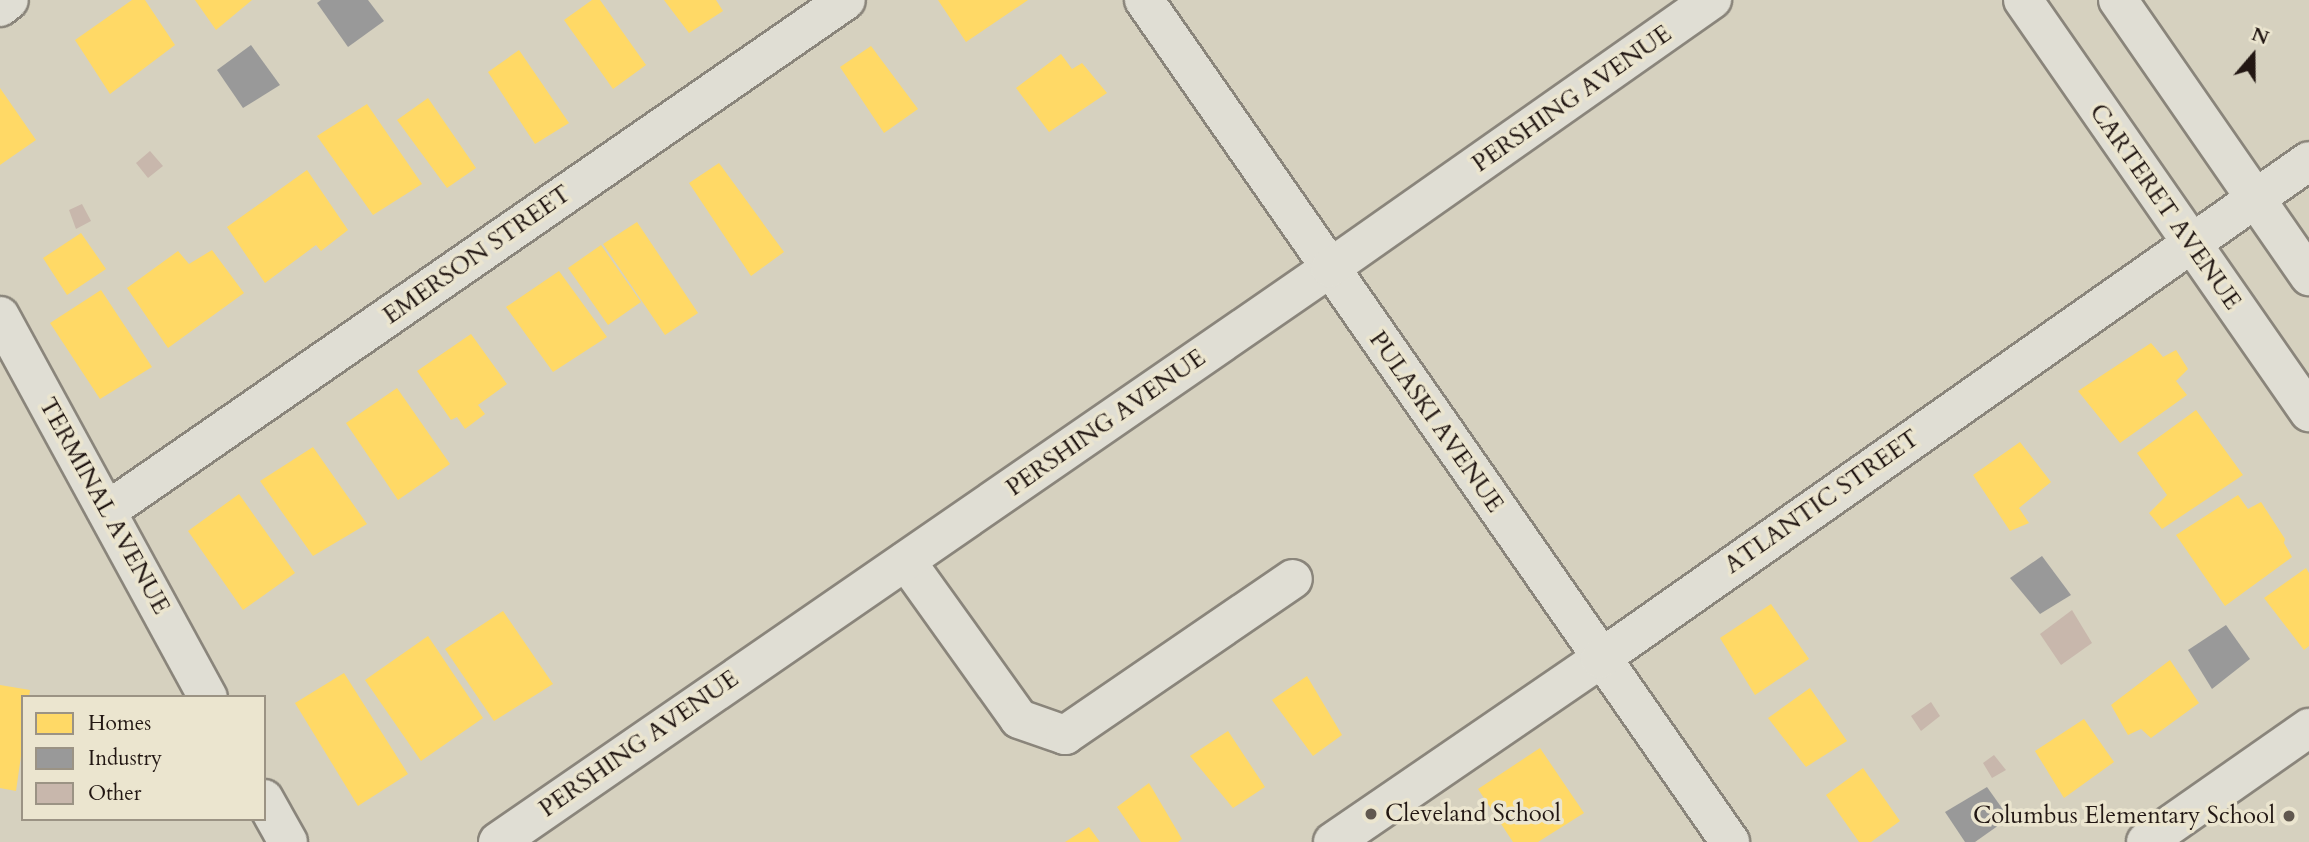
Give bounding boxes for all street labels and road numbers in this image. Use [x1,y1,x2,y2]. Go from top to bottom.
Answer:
street label: PERSHING AVENUE [1467,19,1677,179]
street label: CARTERET AVENUE [2083,99,2247,315]
street label: EMERSON STREET [378,180,576,330]
street label: PULASKI AVENUE [1363,326,1509,518]
street label: PERSHING AVENUE [1001,343,1211,503]
street label: TERMINAL AVENUE [33,393,175,619]
street label: ATLANTIC STREET [1719,424,1925,580]
street label: PERSHING AVENUE [534,664,744,824]

